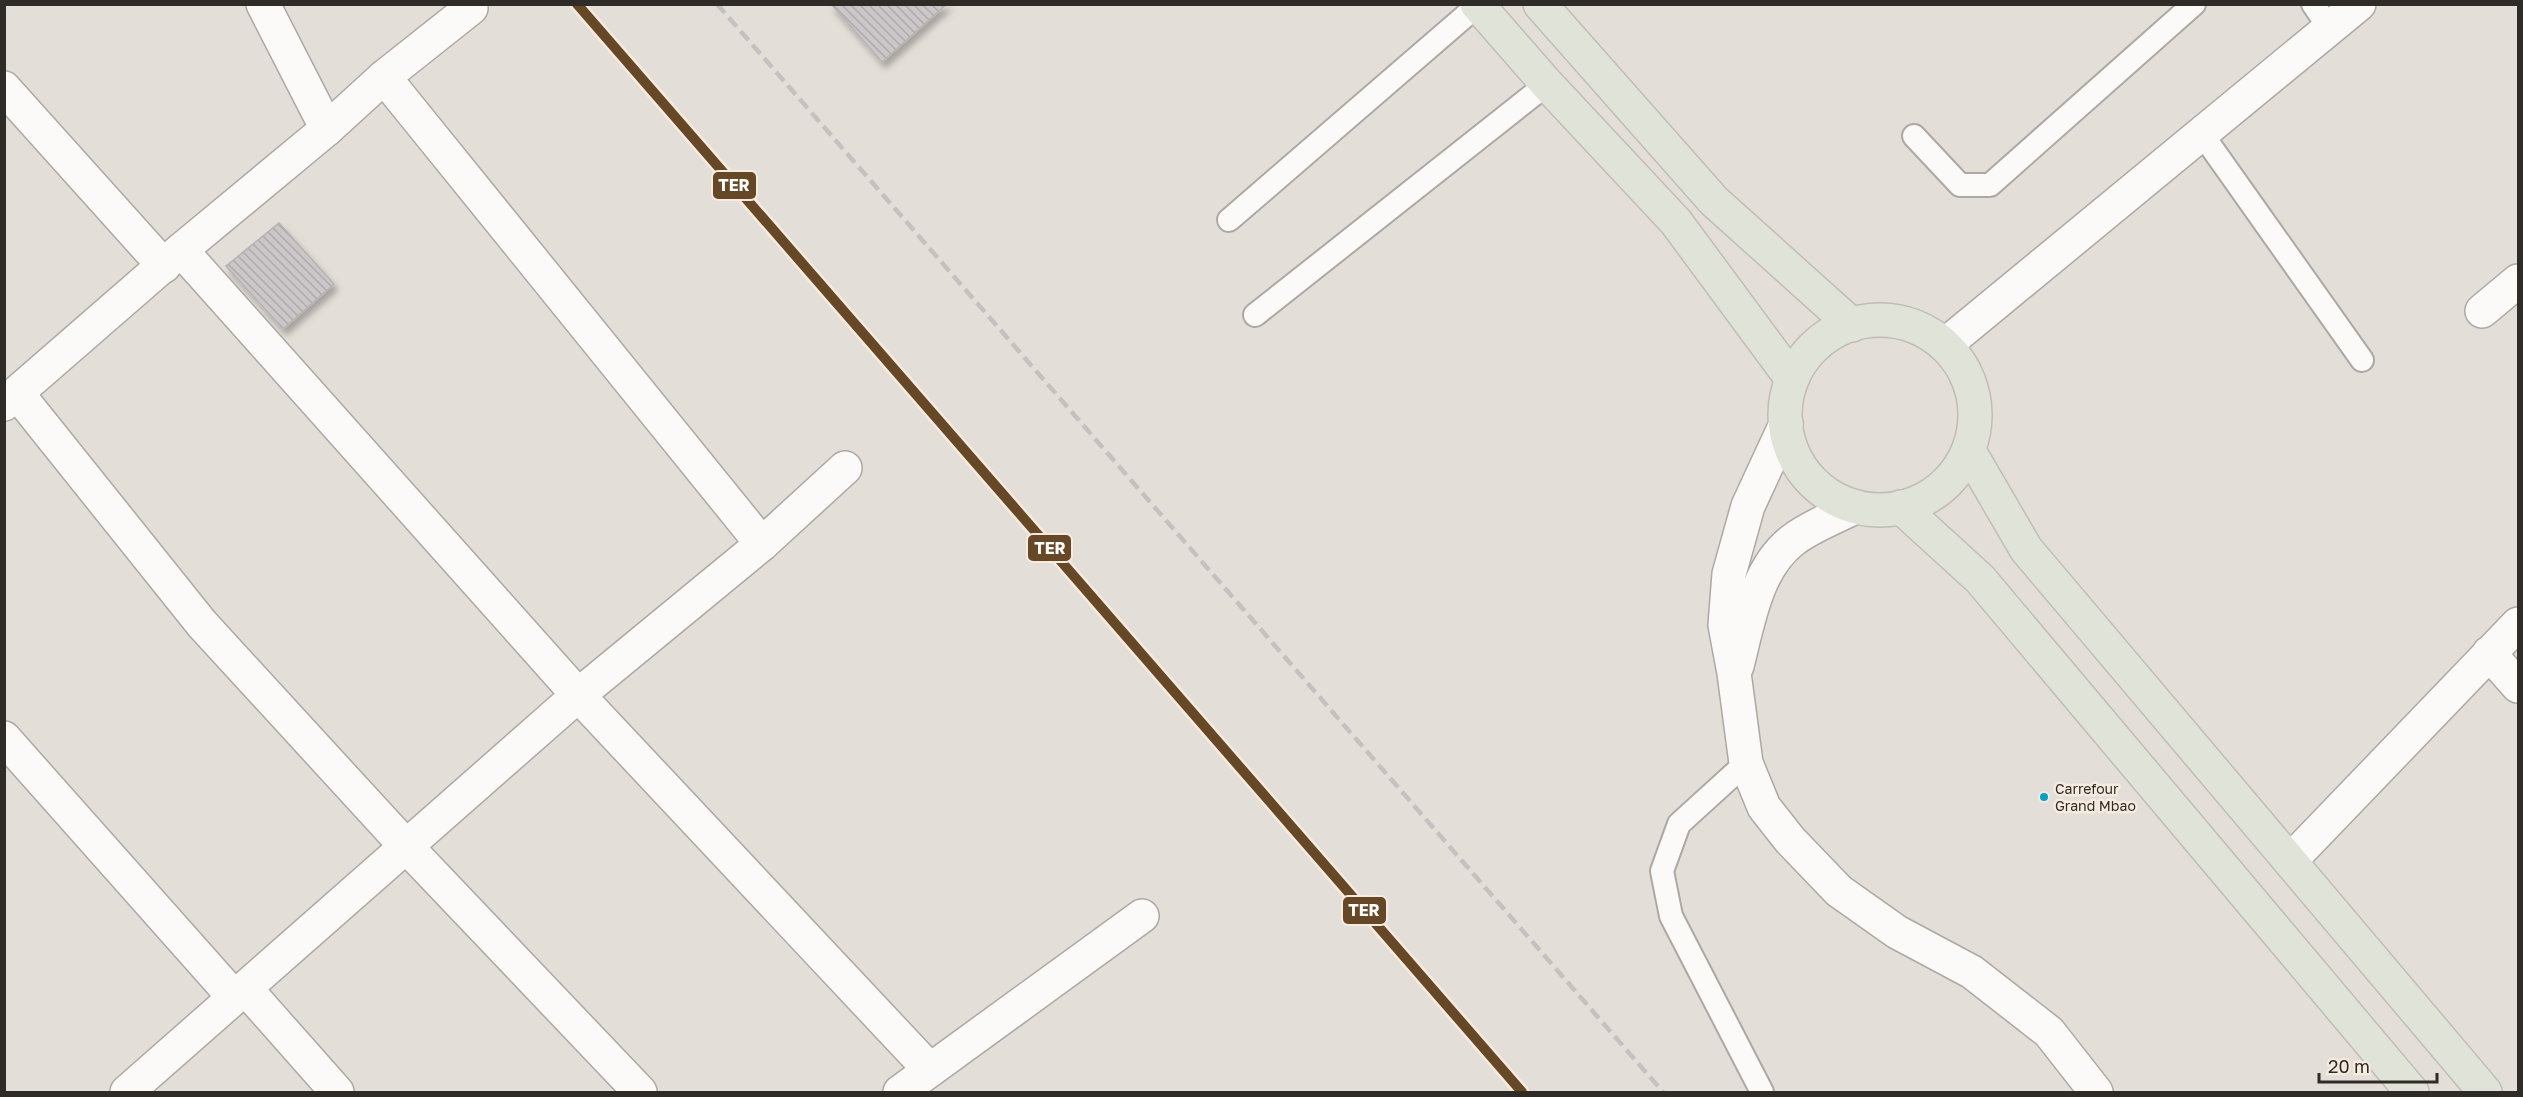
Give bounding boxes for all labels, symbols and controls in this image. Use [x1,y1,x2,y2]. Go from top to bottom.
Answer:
line badge: TER [712,171,757,200]
text: TER [718,175,750,195]
line badge: TER [1027,534,1072,562]
text: TER [1034,538,1066,558]
place label: Carrefour Grand Mbao [2055,780,2136,814]
marker: Carrefour Grand Mbao [2038,791,2050,803]
line badge: TER [1342,896,1387,925]
text: TER [1348,900,1380,920]
scale bar [2319,1046,2438,1084]
text: 20 m [2328,1055,2370,1077]

